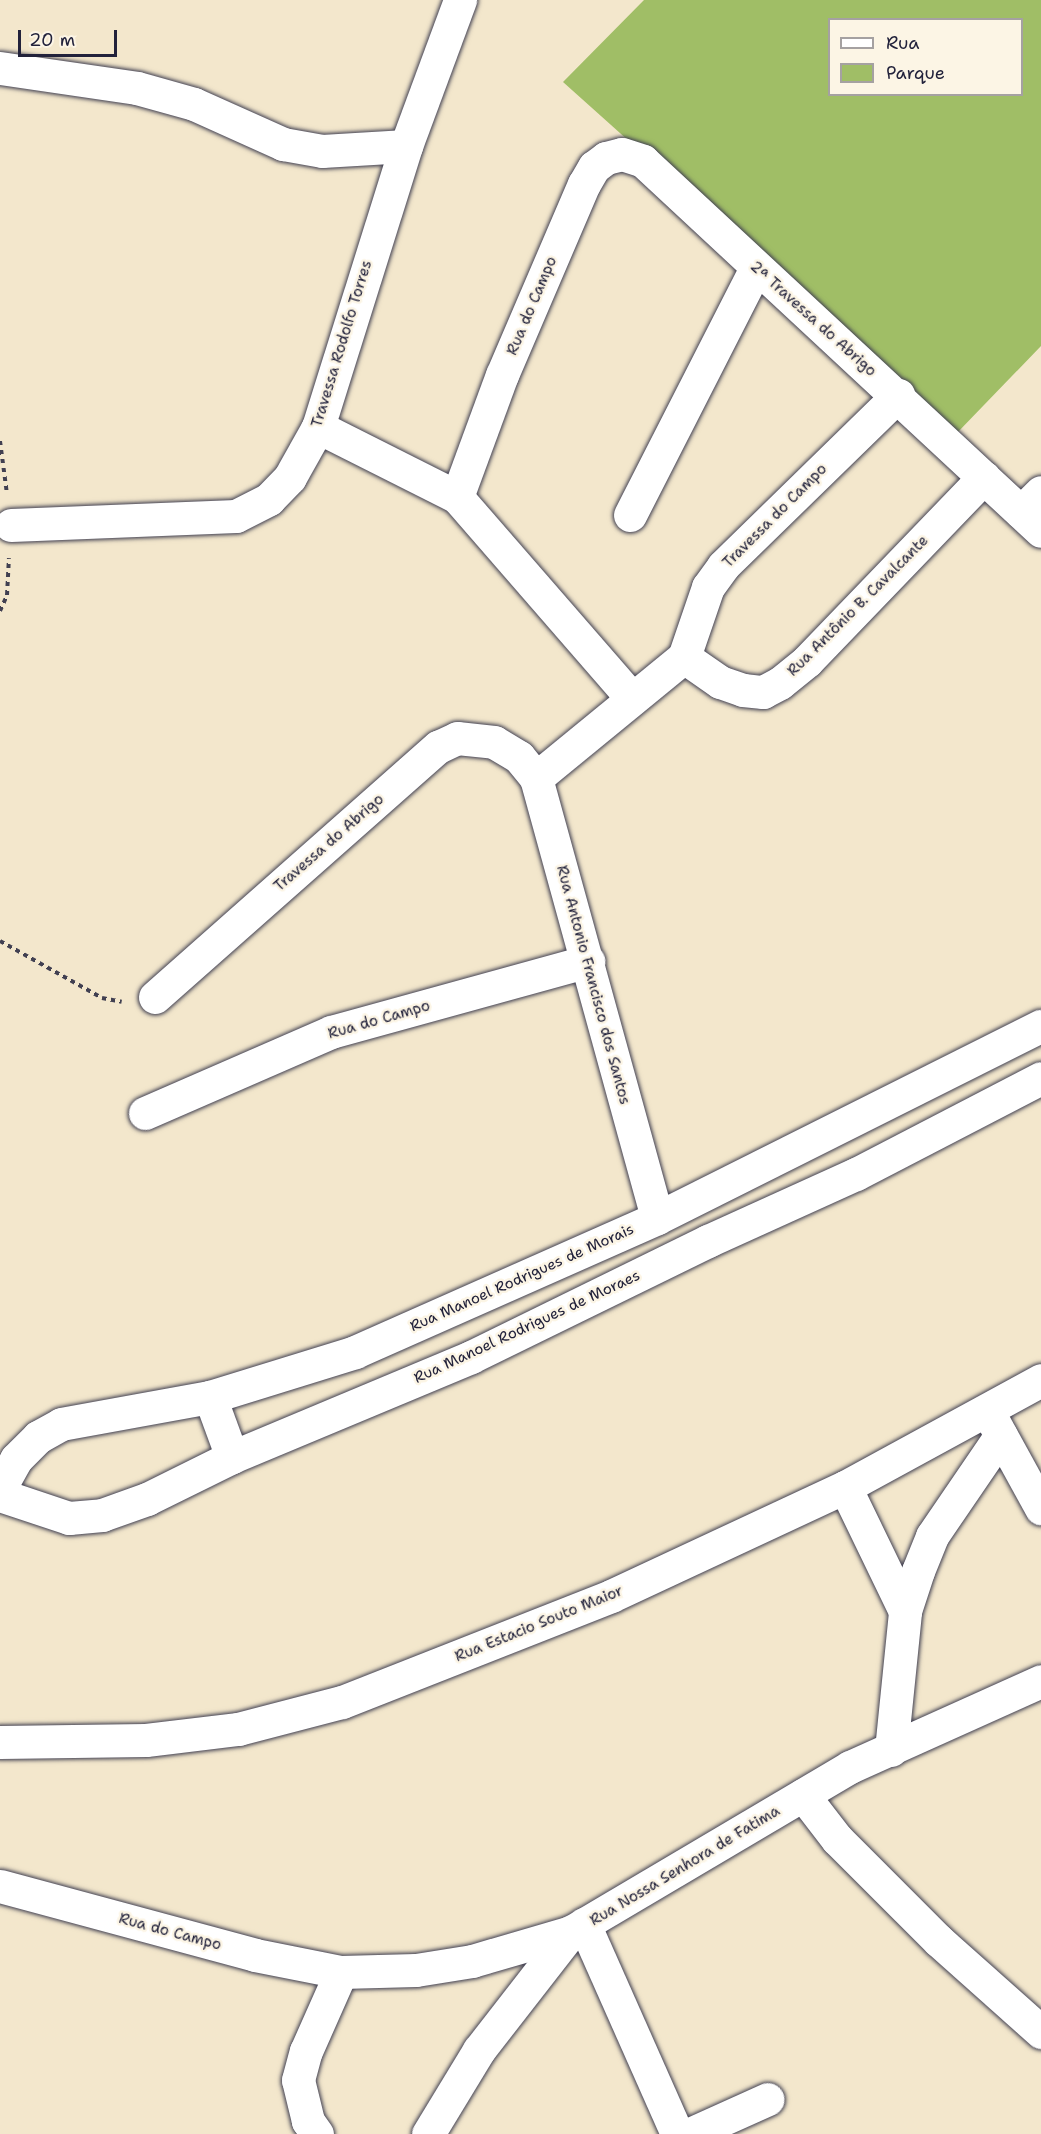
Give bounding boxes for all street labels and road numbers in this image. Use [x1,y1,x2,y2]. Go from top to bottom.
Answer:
street label: Rua do Campo [503,254,561,358]
street label: Travessa Rodolfo Torres [308,258,376,430]
street label: 2ª Travessa do Abrigo [746,258,880,380]
street label: Travessa do Campo [719,460,831,572]
street label: Rua Antônio B. Cavalcante [784,532,932,680]
street label: Travessa do Abrigo [270,790,388,896]
street label: Rua Antonio Francisco dos Santos [552,863,634,1107]
street label: Rua do Campo [326,997,432,1043]
street label: Rua Manoel Rodrigues de Morais [407,1220,637,1336]
street label: Rua Manoel Rodrigues de Moraes [411,1267,643,1387]
street label: Rua Estacio Souto Maior [452,1582,626,1666]
street label: Rua Nossa Senhora de Fatima [587,1802,783,1930]
street label: Rua do Campo [117,1910,223,1954]

